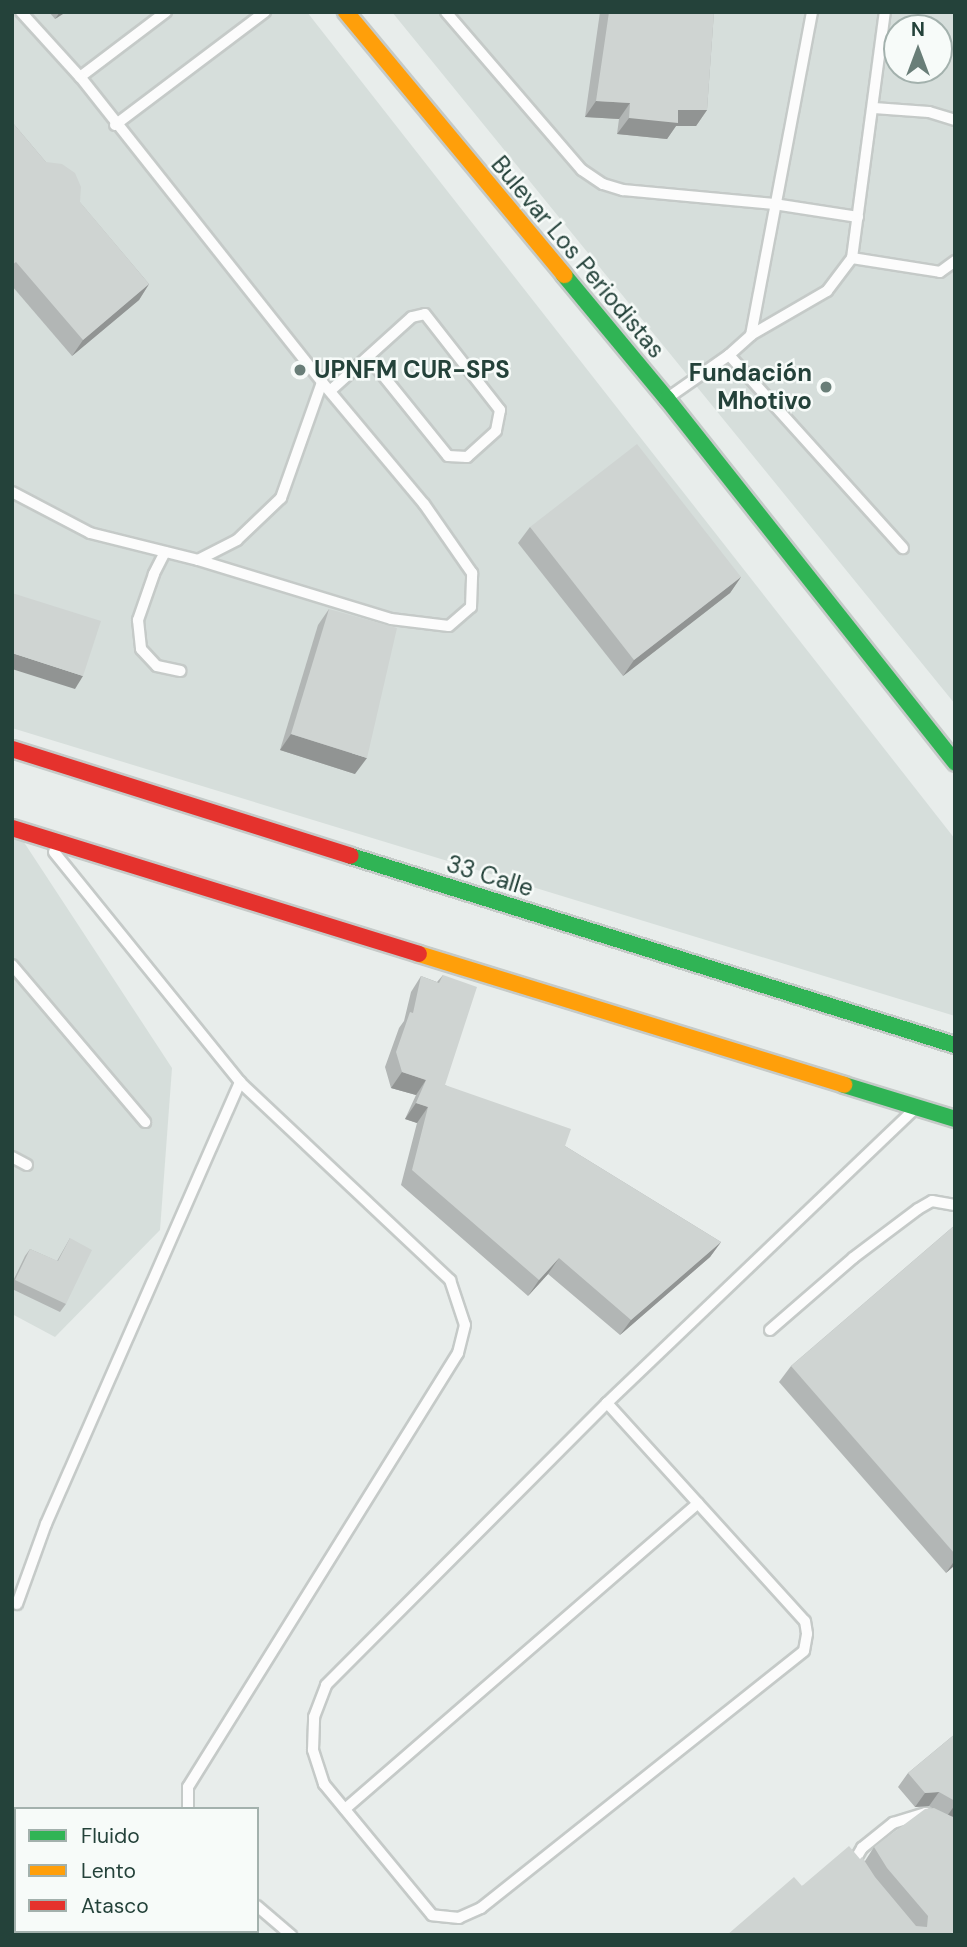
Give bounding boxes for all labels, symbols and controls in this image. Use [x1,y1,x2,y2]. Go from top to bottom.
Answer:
north arrow [883,14,953,84]
text: N [911,17,925,42]
street label: Bulevar Los Periodistas [485,150,671,364]
place label: UPNFM CUR-SPS [314,356,510,384]
place label: Fundación Mhotivo [689,359,812,415]
marker: UPNFM CUR-SPS [292,362,308,378]
marker: Fundación Mhotivo [818,379,834,395]
street label: 33 Calle [443,849,537,903]
legend [14,1807,259,1933]
text: Fluido [81,1822,140,1850]
text: Lento [81,1857,136,1885]
text: Atasco [81,1892,149,1920]

